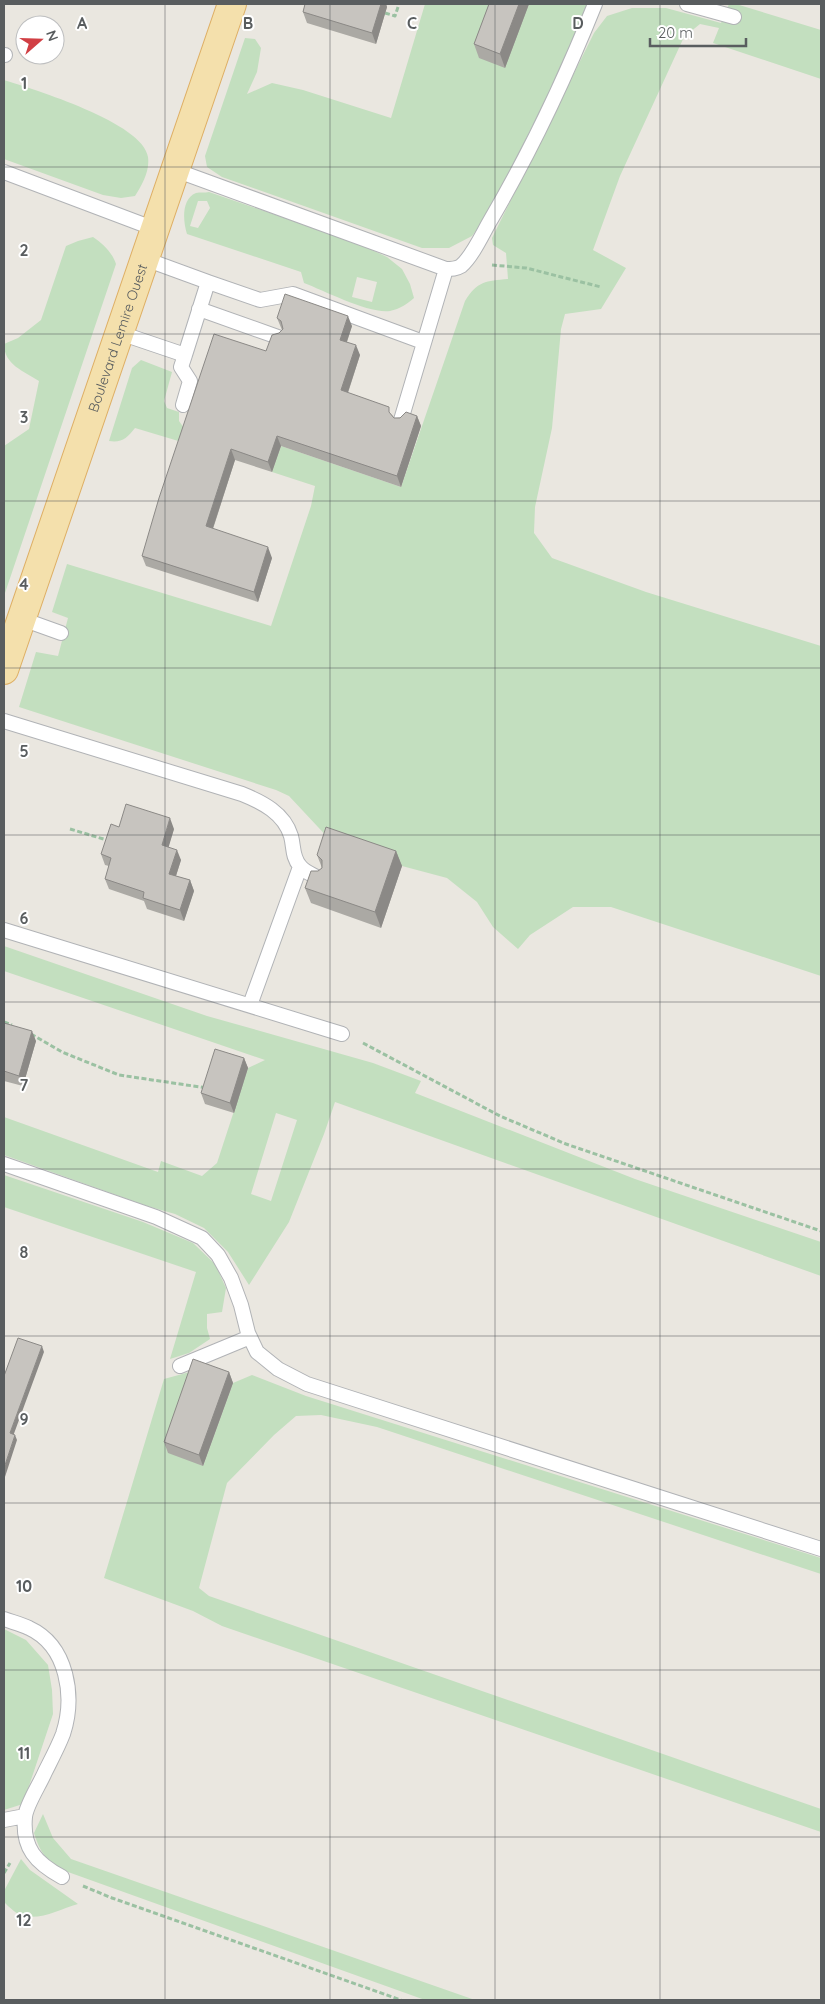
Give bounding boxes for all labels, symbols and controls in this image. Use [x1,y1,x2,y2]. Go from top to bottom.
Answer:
text: A [77,13,88,33]
text: B [243,13,253,33]
text: C [407,13,417,33]
text: D [572,13,584,33]
north arrow [15,15,65,65]
scale bar [650,15,746,47]
text: 20 m [658,23,693,42]
text: N [42,28,62,43]
text: 1 [21,73,27,93]
text: 2 [19,240,29,260]
street label: Boulevard Lemire Ouest [84,261,151,414]
text: 3 [20,407,28,427]
text: 4 [19,574,29,594]
text: 5 [19,741,29,761]
text: 6 [20,908,29,928]
text: 7 [20,1075,29,1095]
text: 8 [20,1242,29,1262]
text: 9 [19,1409,29,1429]
text: 10 [16,1576,32,1596]
text: 11 [18,1743,30,1763]
text: 12 [16,1910,32,1930]

